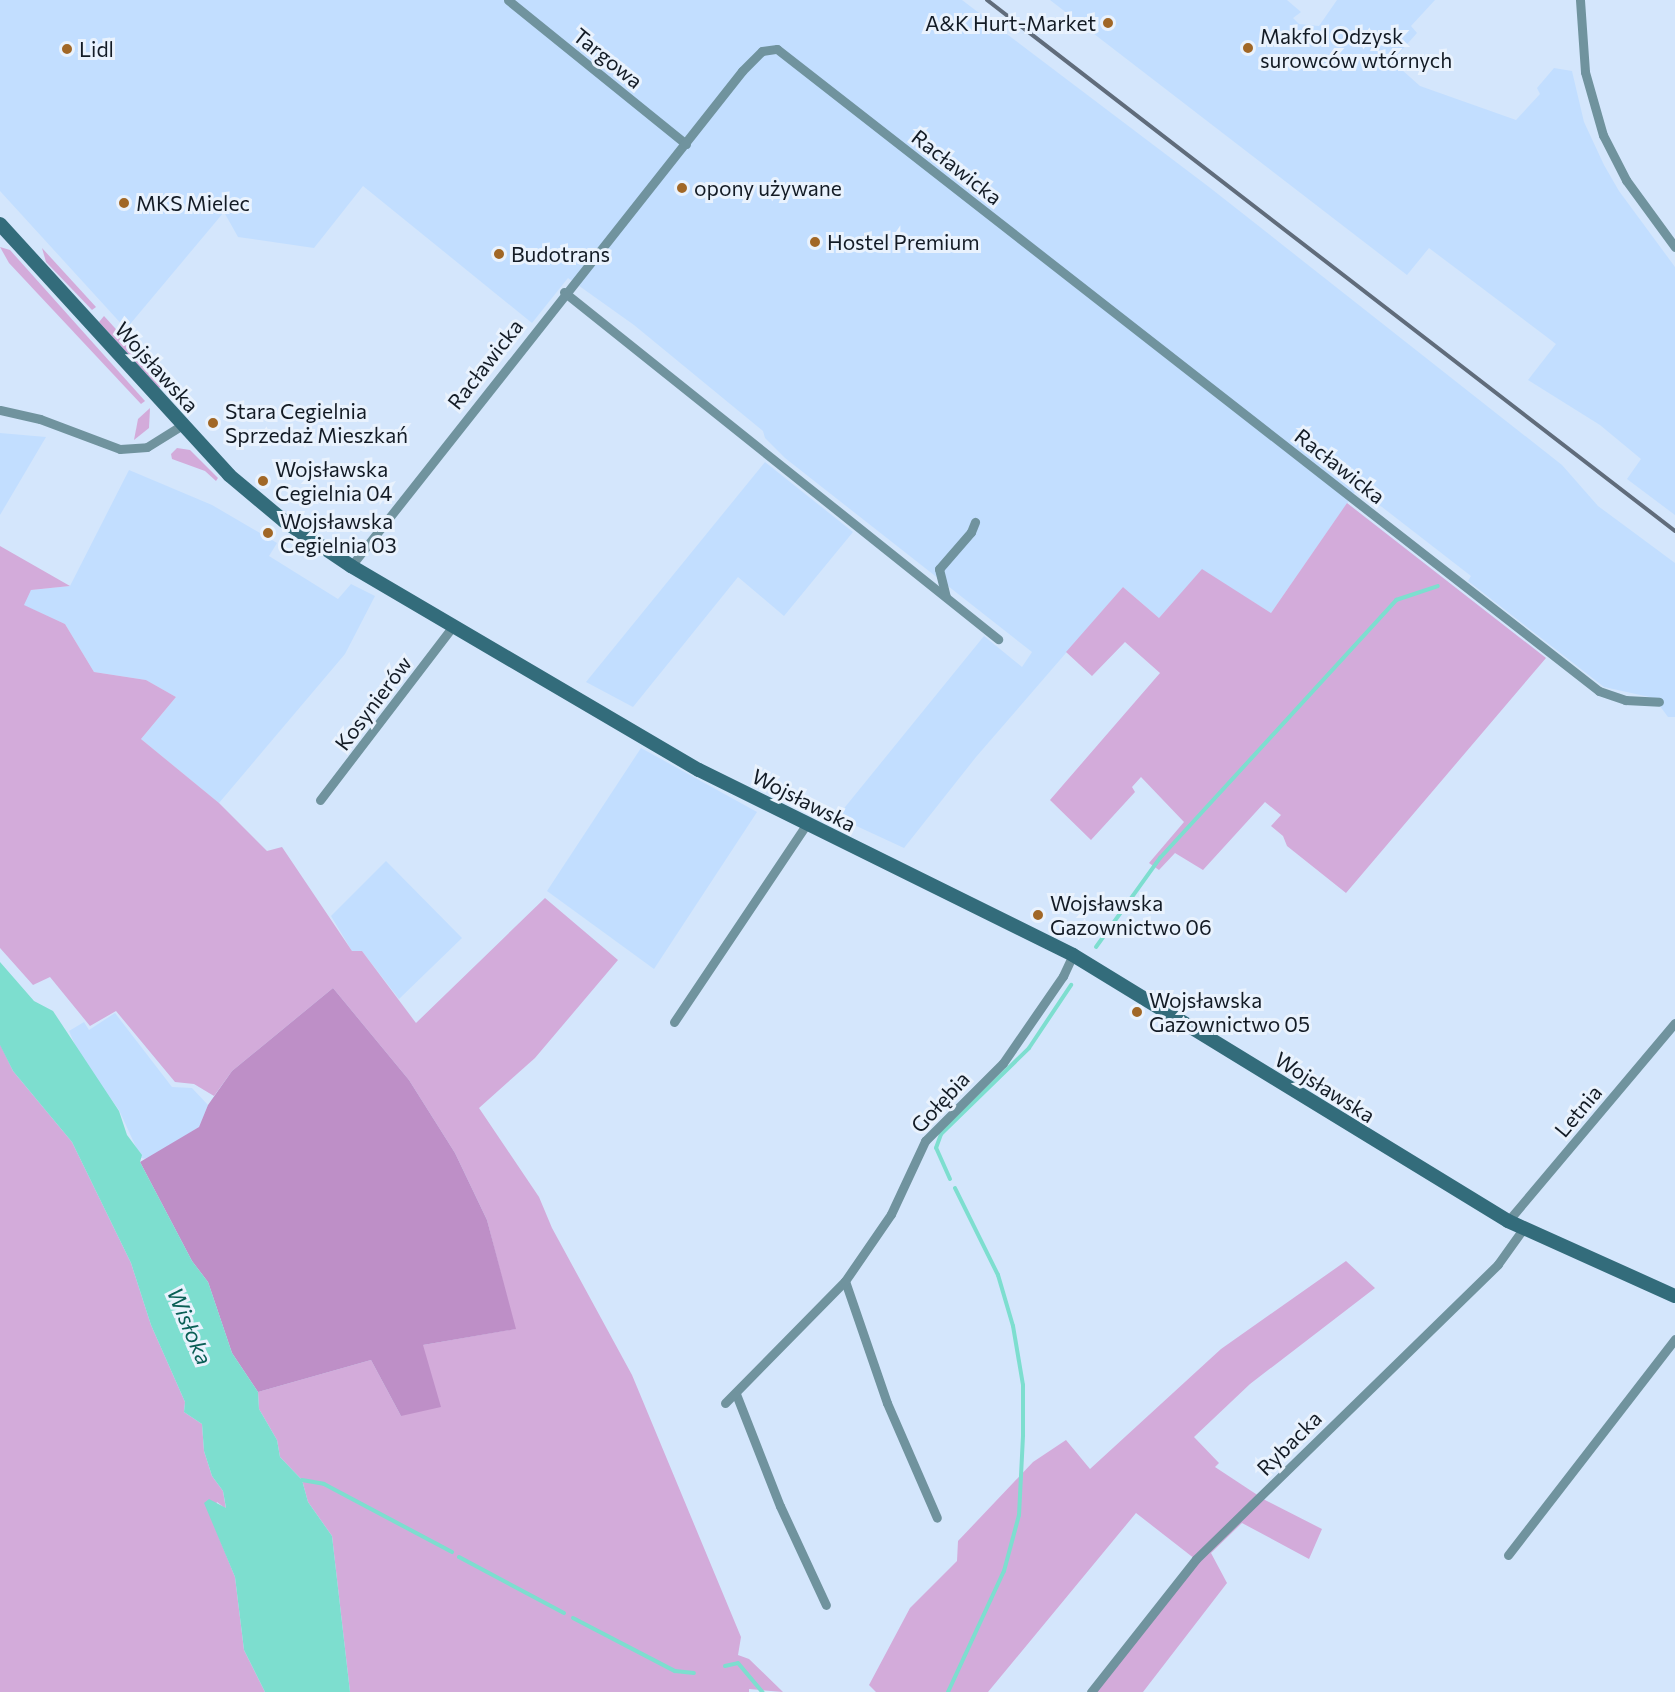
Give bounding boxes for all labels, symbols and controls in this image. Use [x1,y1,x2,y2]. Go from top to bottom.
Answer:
place label: A&K Hurt-Market [925,10,1096,36]
marker: A&K Hurt-Market [1101,16,1115,30]
street label: Targowa [568,22,648,94]
place label: Makfol Odzysk surowców wtórnych [1260,23,1452,73]
place label: Lidl [79,36,114,62]
marker: Makfol Odzysk surowców wtórnych [1241,41,1255,55]
marker: Lidl [60,42,74,56]
street label: Racławicka [907,124,1007,210]
place label: opony używane [694,175,842,201]
marker: opony używane [675,181,689,195]
place label: MKS Mielec [136,190,250,216]
marker: MKS Mielec [117,196,131,210]
place label: Hostel Premium [827,229,980,255]
marker: Hostel Premium [808,235,822,249]
place label: Budotrans [511,241,610,267]
marker: Budotrans [492,247,506,261]
street label: Racławicka [442,314,528,414]
street label: Wojsławska [110,317,204,417]
place label: Stara Cegielnia Sprzedaż Mieszkań [225,398,408,448]
marker: Stara Cegielnia Sprzedaż Mieszkań [206,416,220,430]
street label: Racławicka [1290,423,1390,509]
place label: Wojsławska Cegielnia 04 [275,456,392,506]
marker: Wojsławska Cegielnia 04 [256,474,270,488]
place label: Wojsławska Cegielnia 03 [280,508,397,558]
marker: Wojsławska Cegielnia 03 [261,526,275,540]
street label: Kosynierów [329,651,417,755]
street label: Wojsławska [748,763,860,837]
place label: Wojsławska Gazownictwo 06 [1050,890,1212,940]
marker: Wojsławska Gazownictwo 06 [1031,908,1045,922]
place label: Wojsławska Gazownictwo 05 [1149,987,1310,1037]
marker: Wojsławska Gazownictwo 05 [1130,1005,1144,1019]
street label: Wojsławska [1270,1046,1380,1128]
street label: Gołębia [905,1066,975,1138]
street label: Letnia [1549,1080,1607,1142]
water label: Wisłoka [162,1283,218,1369]
street label: Rybacka [1251,1405,1327,1481]

